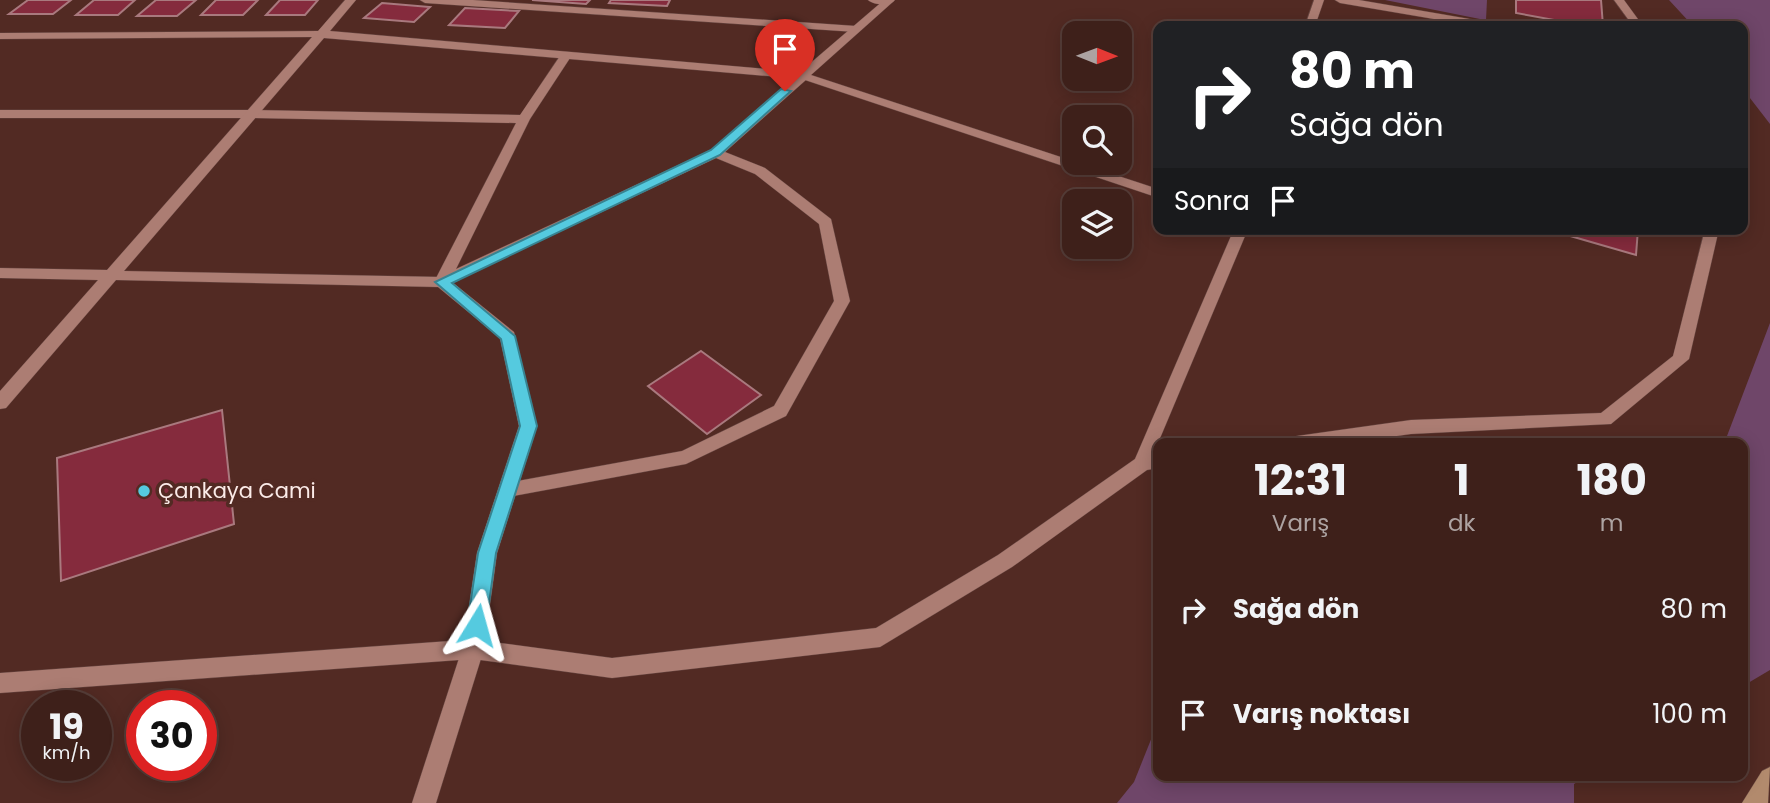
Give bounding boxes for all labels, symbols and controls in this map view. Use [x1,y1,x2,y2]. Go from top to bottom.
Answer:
pin [755,19,815,91]
north arrow [1062,21,1132,91]
map controls [1062,21,1132,259]
icon: arrive [766,30,804,68]
text: 80 m [1289,37,1415,105]
icon: right [1174,49,1265,140]
text: Sağa dön [1289,102,1444,147]
button: search [1062,105,1132,175]
icon: arrive [1264,182,1302,220]
text: Sonra [1174,183,1250,219]
button: layers [1062,189,1132,259]
text: 12:31 [1254,451,1347,510]
text: 1 [1454,451,1470,510]
text: 180 [1577,451,1647,510]
place label: Çankaya Cami [158,476,316,505]
marker: Çankaya Cami [136,483,152,499]
text: Varış [1272,507,1329,539]
text: dk [1448,507,1475,539]
text: m [1600,507,1624,539]
position arrow [440,588,514,662]
icon: right [1174,591,1212,629]
text: Sağa dön [1233,591,1359,627]
text: 80 m [1661,591,1727,627]
speed limit sign: 30 [126,690,217,781]
icon: arrive [1174,696,1212,734]
text: Varış noktası [1233,696,1410,732]
text: 100 m [1652,696,1727,732]
text: 19 [49,702,84,751]
text: km/h [43,740,90,765]

